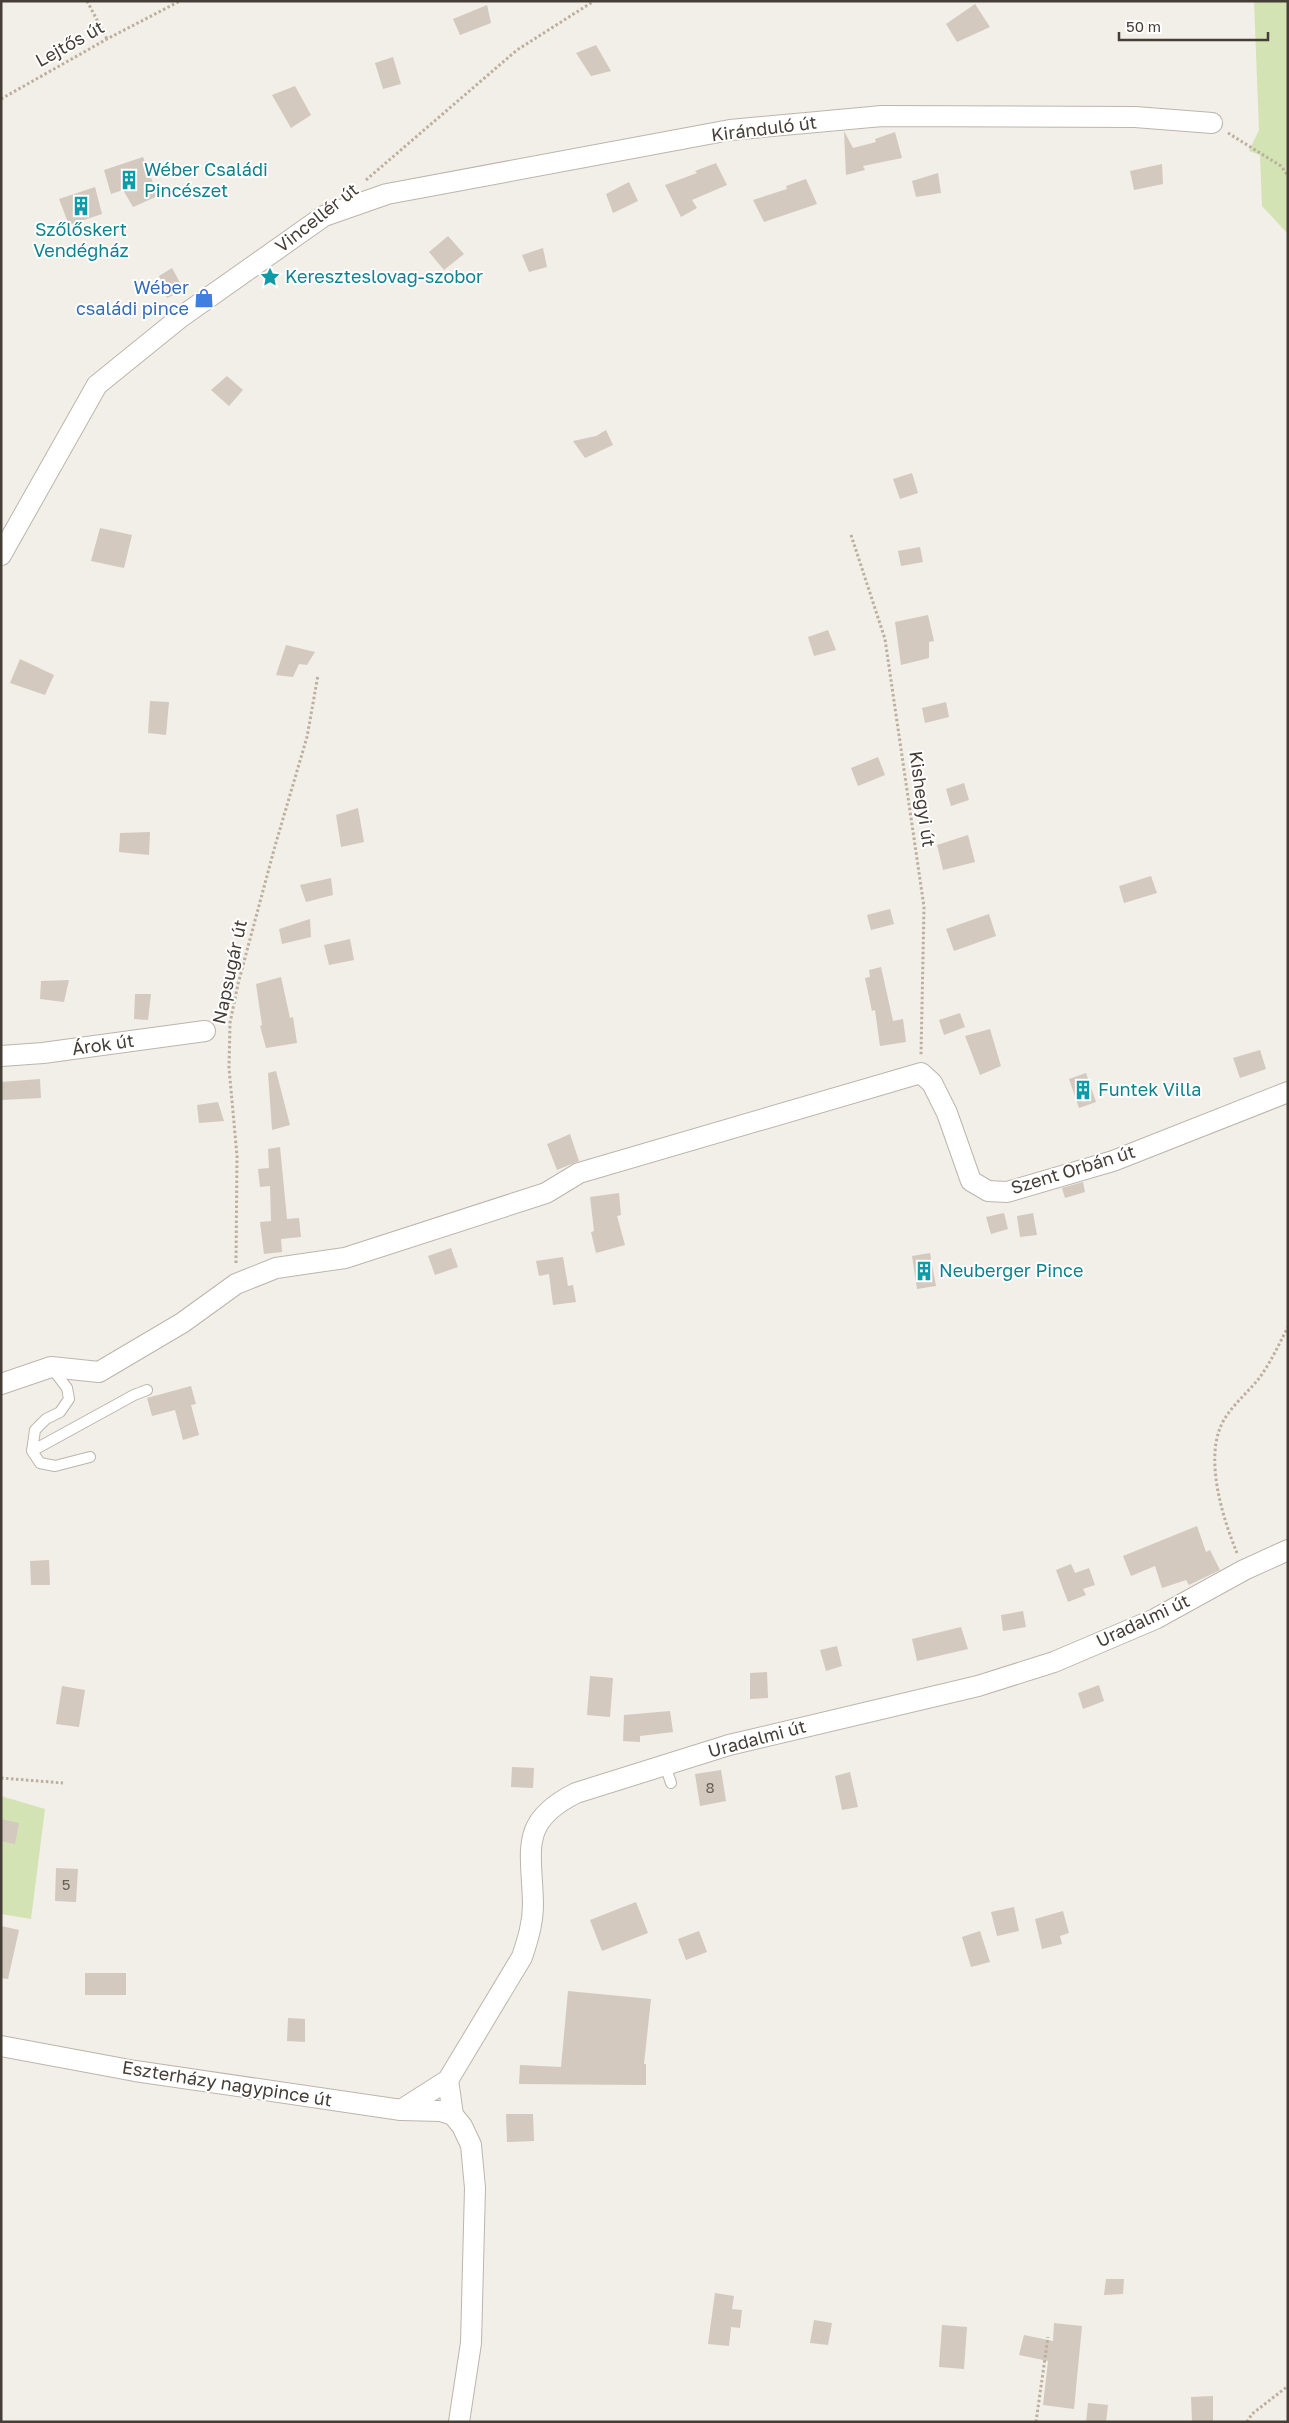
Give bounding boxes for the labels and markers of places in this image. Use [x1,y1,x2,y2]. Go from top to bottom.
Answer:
place label: Wéber Családi Pincészet [144,158,268,201]
building icon: Wéber Családi Pincészet [118,169,140,191]
building icon: Szőlőskert Vendégház [70,195,92,217]
place label: Szőlőskert Vendégház [33,218,129,261]
place label: Kereszteslovag-szobor [285,265,483,287]
place icon: Kereszteslovag-szobor [259,266,281,288]
place label: Wéber családi pince [76,276,189,319]
shop icon: Wéber családi pince [193,287,215,309]
place label: Funtek Villa [1098,1078,1201,1100]
building icon: Funtek Villa [1072,1079,1094,1101]
place label: Neuberger Pince [939,1259,1083,1281]
building icon: Neuberger Pince [913,1260,935,1282]

